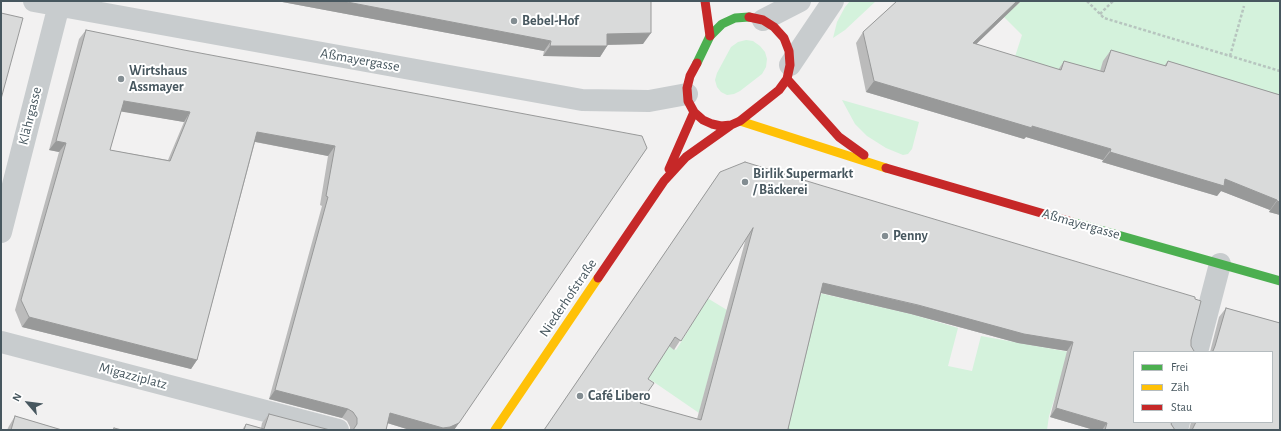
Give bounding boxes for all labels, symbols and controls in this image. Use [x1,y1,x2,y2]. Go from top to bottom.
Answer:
place label: Bebel-Hof [522,13,579,29]
marker: Bebel-Hof [509,16,519,26]
street label: Aßmayergasse [319,45,401,75]
place label: Wirtshaus Assmayer [129,63,187,96]
marker: Wirtshaus Assmayer [116,74,126,84]
street label: Klährgasse [15,85,45,147]
place label: Birlik Supermarkt / Bäckerei [753,166,853,198]
marker: Birlik Supermarkt / Bäckerei [740,177,750,187]
street label: Aßmayergasse [1040,205,1122,243]
place label: Penny [893,228,928,244]
marker: Penny [880,231,890,241]
street label: Niederhofstraße [536,256,600,340]
legend [1133,351,1273,423]
street label: Migazziplatz [97,359,169,393]
text: Frei [1171,361,1188,373]
text: Zäh [1171,381,1189,393]
north arrow [8,383,48,423]
place label: Café Libero [588,388,650,404]
text: N [10,391,24,403]
marker: Café Libero [575,391,585,401]
text: Stau [1171,401,1192,413]

